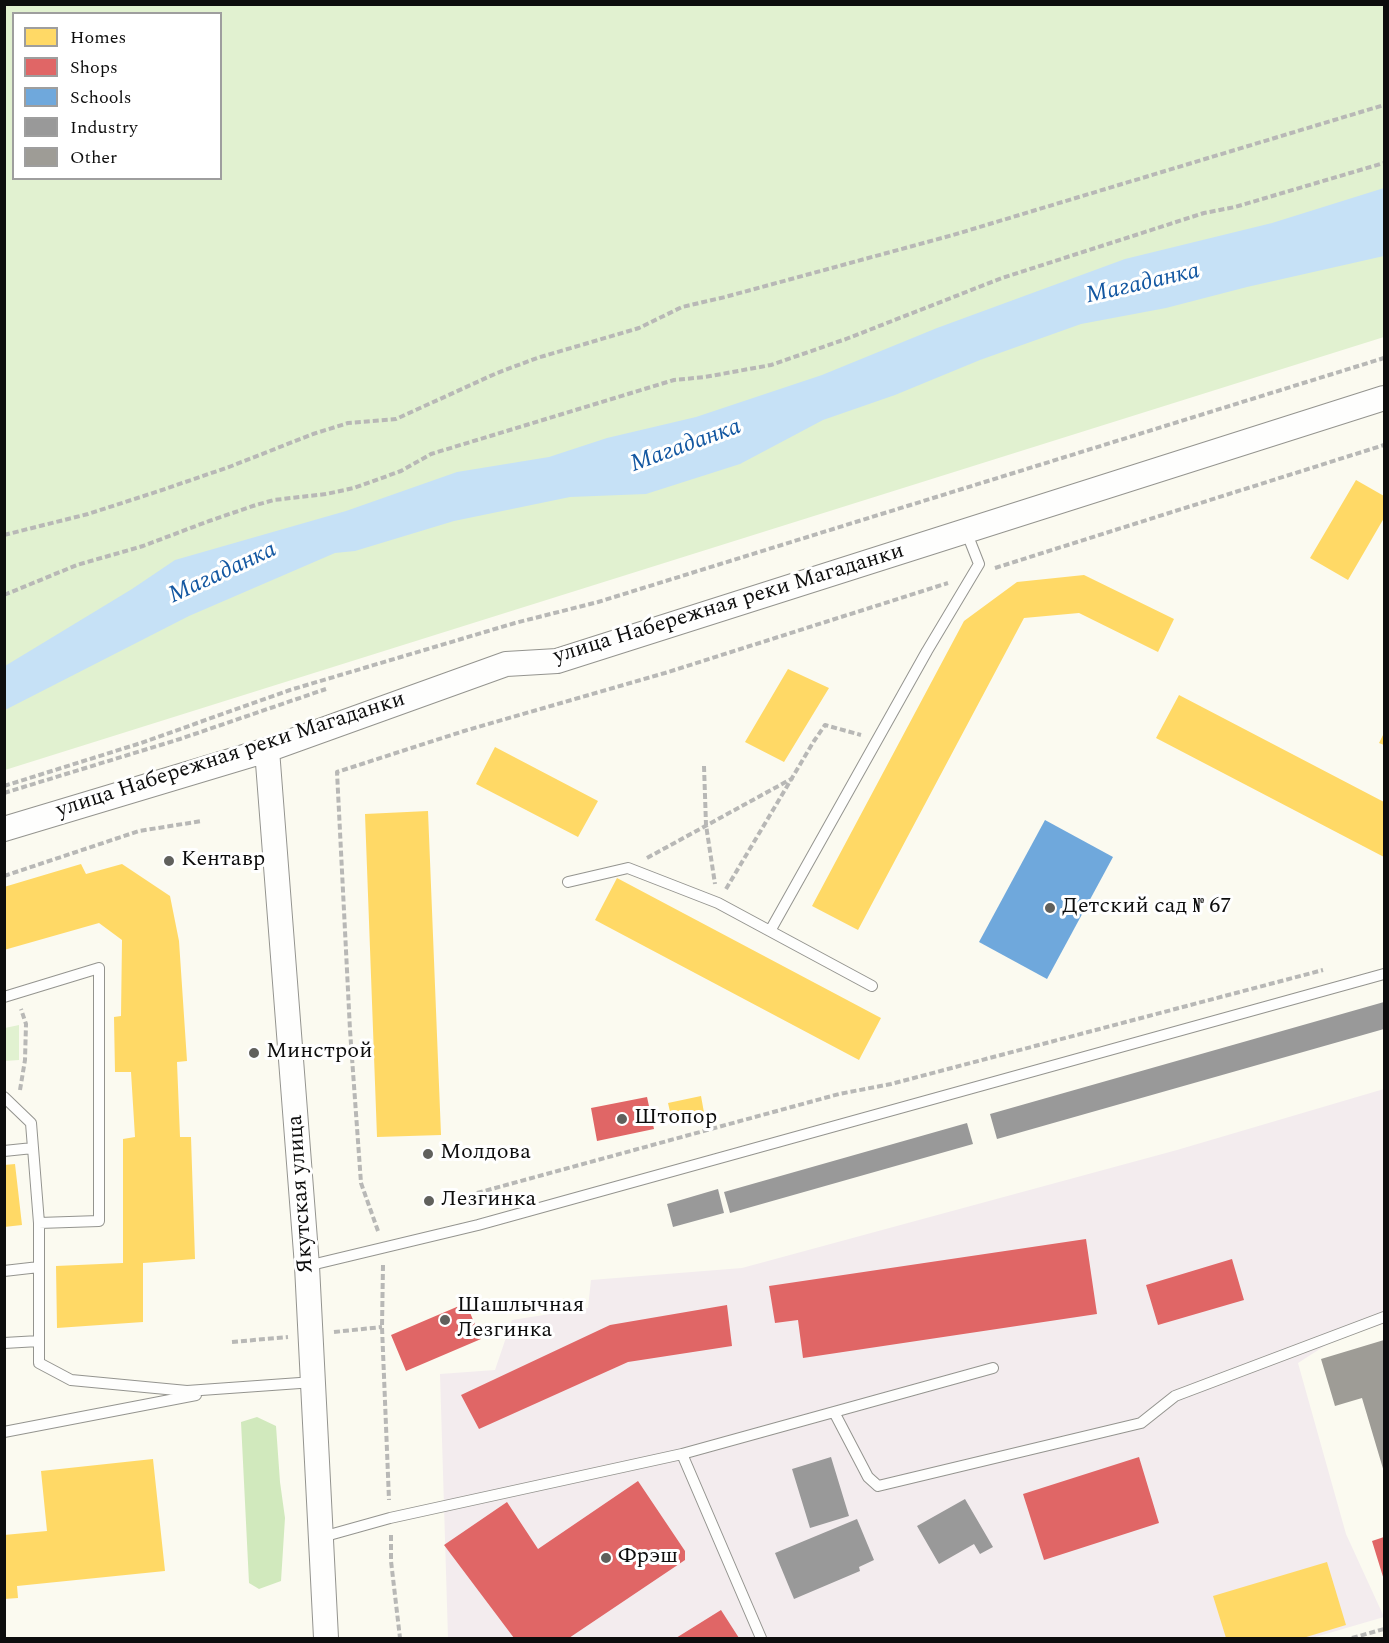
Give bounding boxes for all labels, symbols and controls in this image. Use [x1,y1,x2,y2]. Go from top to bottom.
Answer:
legend [12,12,222,180]
text: Homes [70,24,126,51]
text: Shops [70,54,118,81]
text: Schools [70,84,132,111]
text: Industry [70,114,138,141]
text: Other [70,144,117,171]
water label: Магаданка [1083,258,1203,312]
water label: Магаданка [627,414,745,480]
water label: Магаданка [164,536,282,612]
street label: улица Набережная реки Магаданки [551,539,907,671]
street label: улица Набережная реки Магаданки [53,687,409,825]
place label: Кентавр [181,848,265,874]
marker: Кентавр [162,854,176,868]
place label: Детский сад № 67 [1062,895,1231,921]
marker: Детский сад № 67 [1043,901,1057,915]
place label: Минстрой [266,1040,372,1066]
marker: Минстрой [247,1046,261,1060]
place label: Штопор [634,1106,717,1132]
marker: Штопор [615,1112,629,1126]
street label: Якутская улица [283,1114,321,1274]
place label: Молдова [440,1141,531,1167]
marker: Молдова [421,1147,435,1161]
place label: Лезгинка [441,1188,536,1214]
marker: Лезгинка [422,1194,436,1208]
place label: Шашлычная Лезгинка [457,1294,584,1346]
marker: Шашлычная Лезгинка [438,1313,452,1327]
place label: Фрэш [618,1545,678,1571]
marker: Фрэш [599,1551,613,1565]

